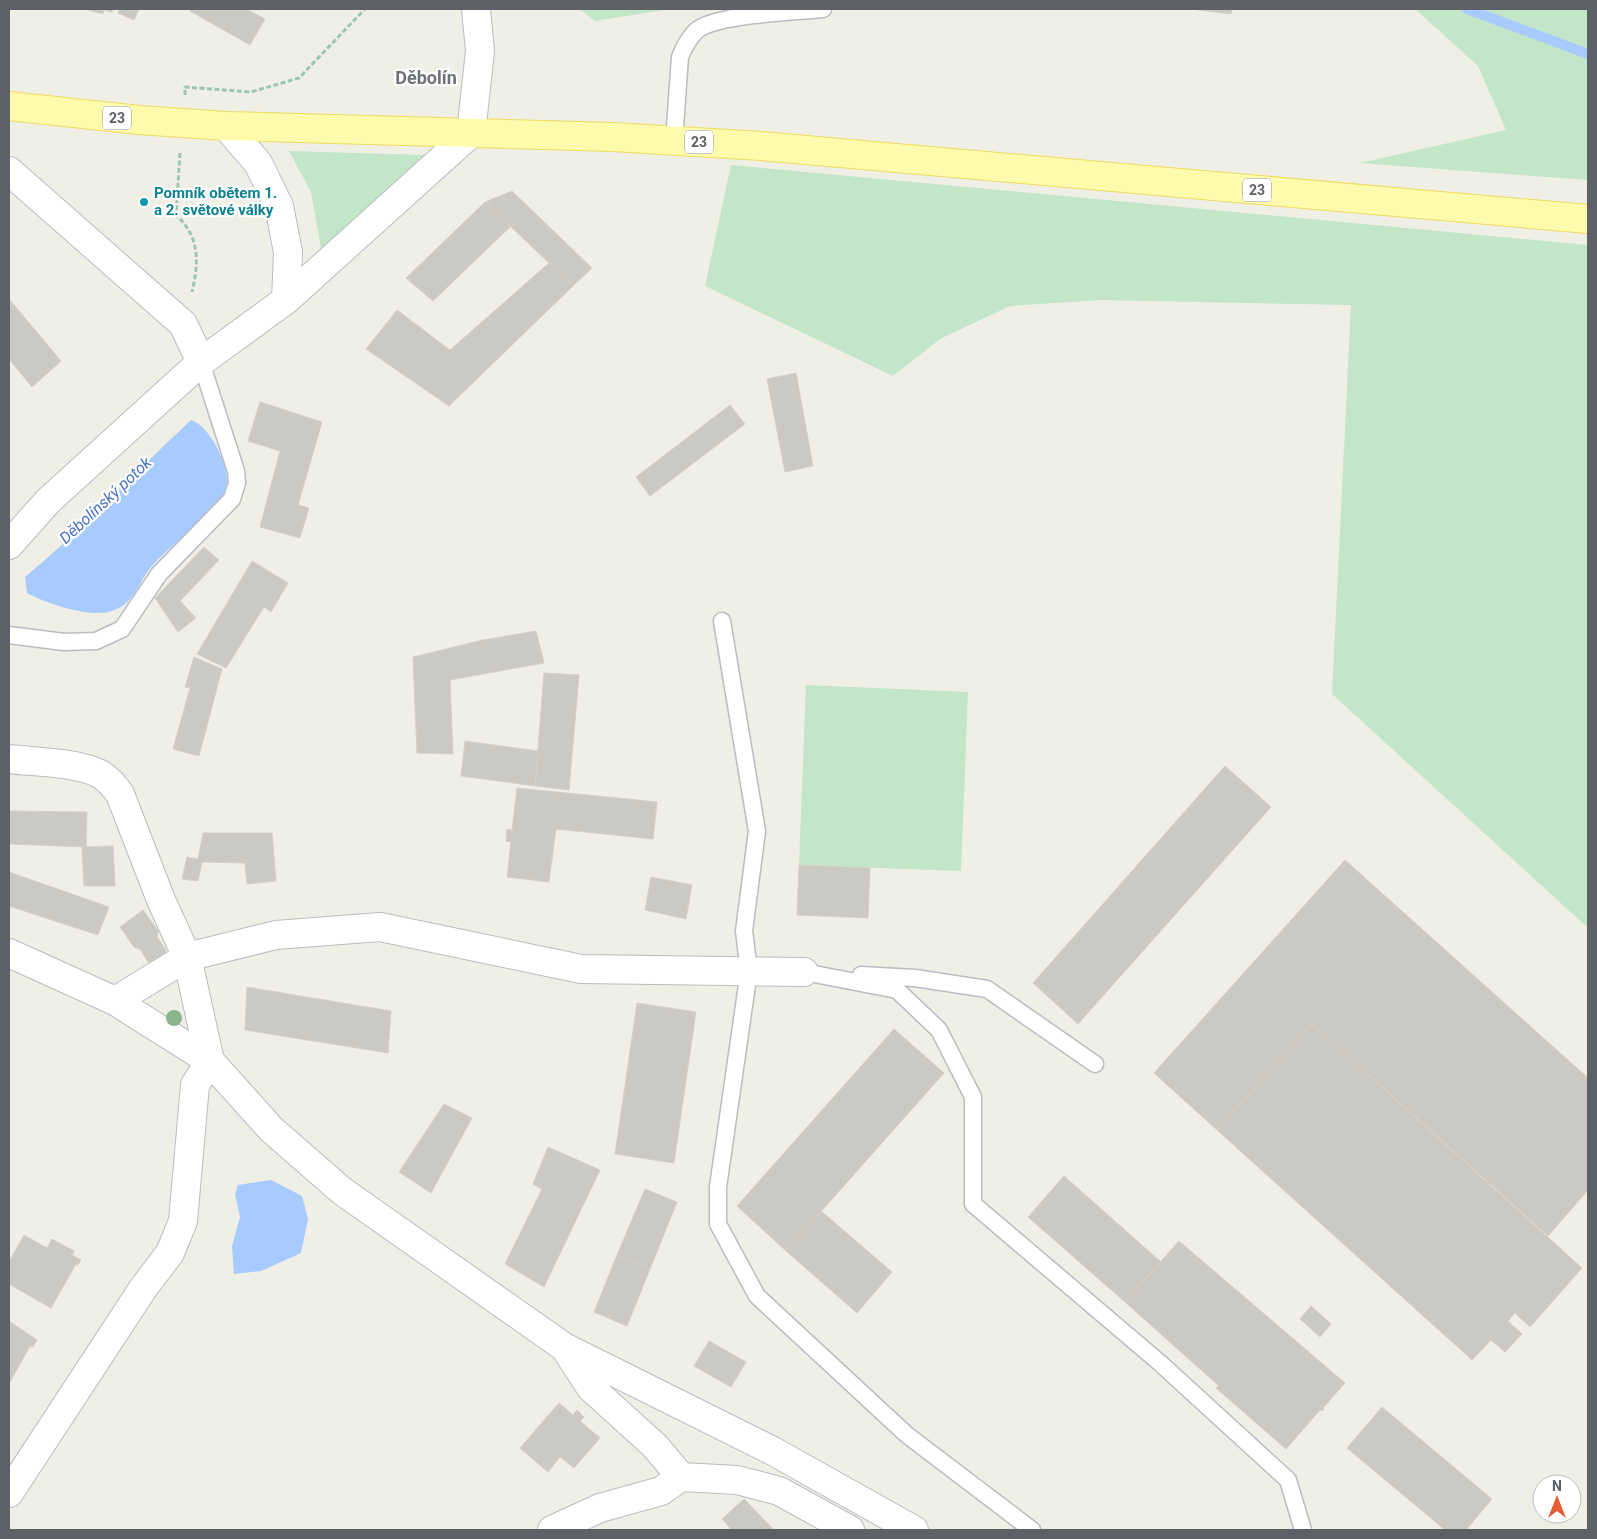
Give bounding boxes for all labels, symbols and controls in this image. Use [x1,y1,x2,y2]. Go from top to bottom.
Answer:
district label: Děbolín [395,67,457,88]
road number: 23 [103,106,131,130]
road number: 23 [685,130,713,154]
road number: 23 [1243,178,1271,202]
place label: Pomník obětem 1. a 2. světové války [154,184,277,219]
marker: Pomník obětem 1. a 2. světové války [138,196,150,208]
water label: Děbolínský potok [56,452,156,548]
north arrow [1532,1474,1582,1524]
text: N [1552,1478,1562,1494]

